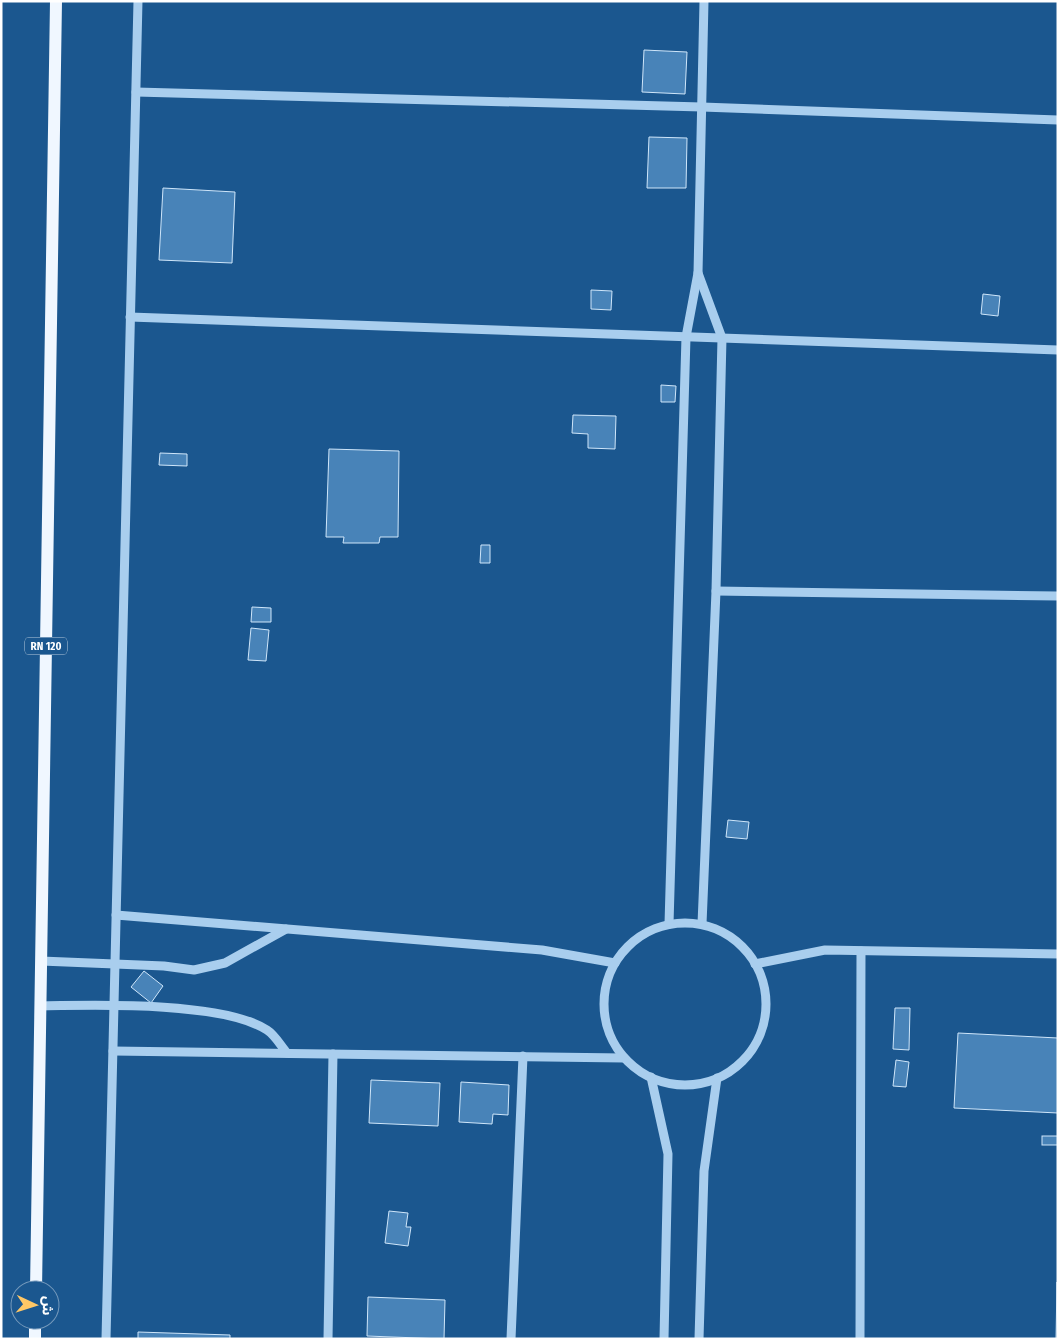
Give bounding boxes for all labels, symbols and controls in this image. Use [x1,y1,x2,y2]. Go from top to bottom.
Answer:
road number: RN 120 [25,637,67,654]
north arrow [10,1280,60,1330]
text: ش [38,1296,57,1316]

